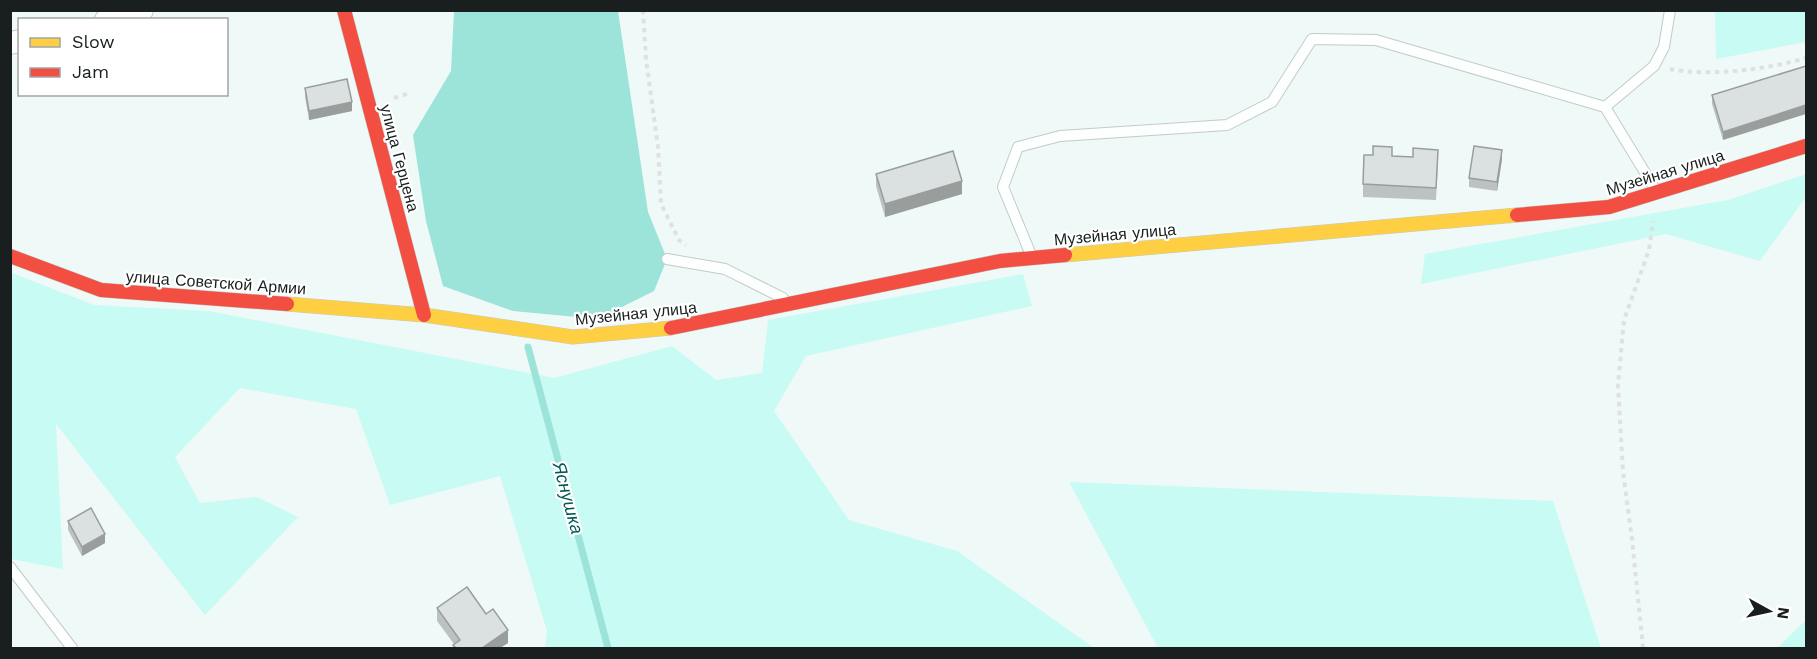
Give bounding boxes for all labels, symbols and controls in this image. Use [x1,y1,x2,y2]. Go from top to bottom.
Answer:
legend [18,18,228,96]
text: Slow [72,31,115,52]
text: Jam [72,61,109,82]
street label: улица Герцена [376,102,423,214]
street label: Музейная улица [1604,145,1727,199]
street label: Музейная улица [1053,220,1177,249]
street label: улица Советской Армии [125,267,307,298]
street label: Музейная улица [574,298,698,329]
water label: Яснушка [549,459,588,536]
north arrow [1739,581,1799,641]
text: N [1773,606,1794,620]

